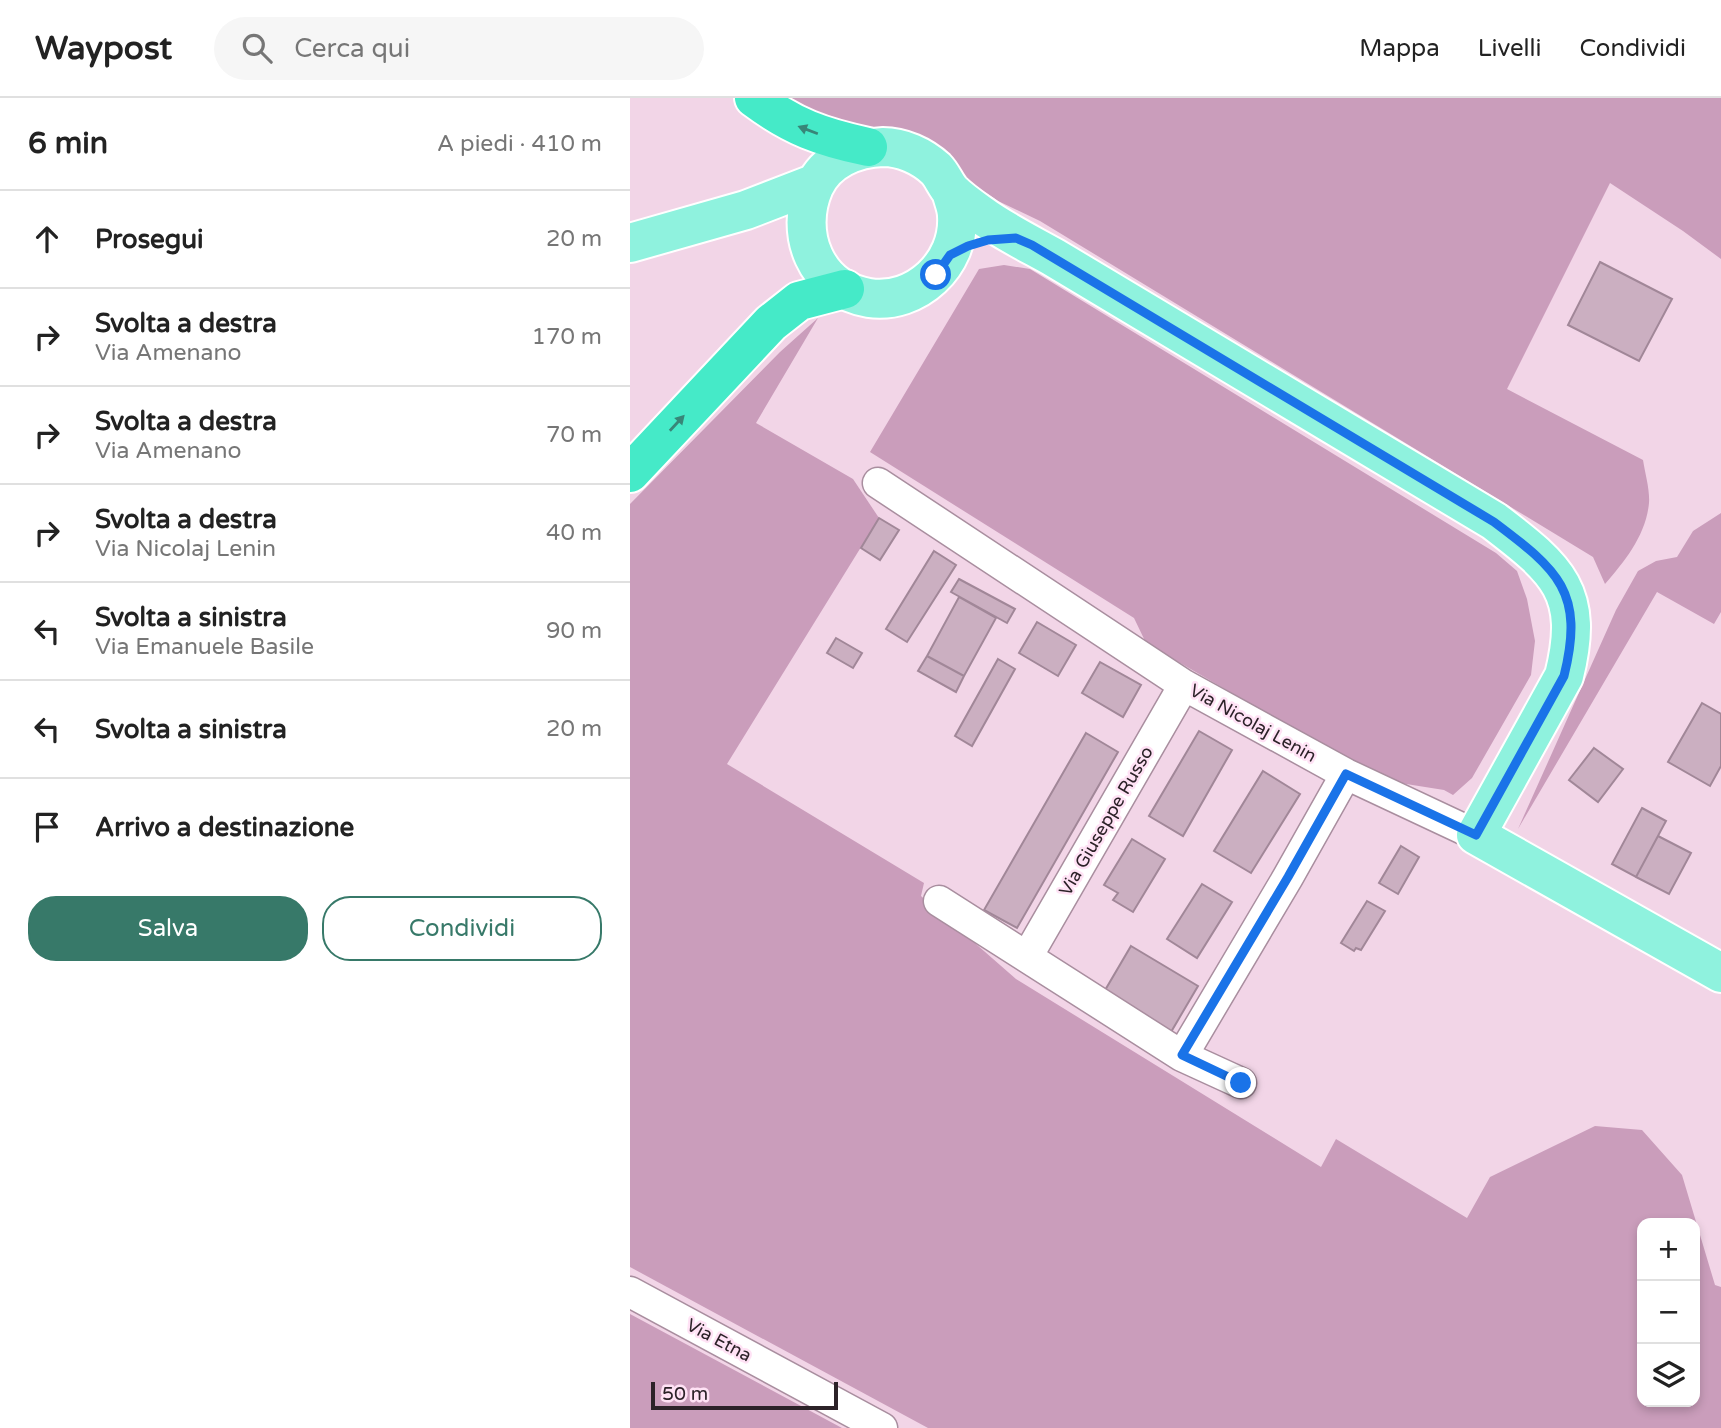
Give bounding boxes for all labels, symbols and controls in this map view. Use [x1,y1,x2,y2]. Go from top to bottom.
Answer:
search box [214,17,704,80]
text: Waypost [35,29,172,68]
icon: search [238,29,276,67]
text: Cerca qui [294,33,410,64]
text: Mappa [1359,34,1440,63]
text: Livelli [1478,34,1542,63]
text: Condividi [1580,34,1686,63]
text: 6 min [28,125,108,162]
one-way arrow [797,125,818,136]
text: A piedi · 410 m [437,130,602,158]
icon: ahead [28,220,66,258]
text: Prosegui [95,224,204,255]
text: 20 m [546,225,602,253]
route start [920,259,951,290]
text: Svolta a destra [95,308,277,339]
icon: right [28,318,66,356]
text: 170 m [532,323,602,351]
text: Via Amenano [95,339,241,367]
text: Svolta a destra [95,406,277,437]
one-way arrow [668,415,684,432]
icon: right [28,416,66,454]
text: 70 m [546,421,602,449]
text: Via Amenano [95,437,241,465]
text: Svolta a destra [95,504,277,535]
icon: right [28,514,66,552]
text: 40 m [546,519,602,547]
text: Via Nicolaj Lenin [95,535,276,563]
text: Svolta a sinistra [95,602,287,633]
icon: left [28,612,66,650]
text: 90 m [546,617,602,645]
text: Via Emanuele Basile [95,633,314,661]
street label: Via Nicolaj Lenin [1186,679,1320,767]
icon: left [28,710,66,748]
text: Svolta a sinistra [95,714,287,745]
text: 20 m [546,715,602,743]
street label: Via Giuseppe Russo [1054,742,1158,900]
icon: arrive [28,808,66,846]
text: Arrivo a destinazione [95,812,354,843]
button: Salva [28,896,308,961]
button: Condividi [322,896,602,961]
route end [1225,1067,1256,1098]
map controls [1637,1218,1700,1407]
button: + [1637,1218,1700,1281]
button: − [1637,1281,1700,1344]
street label: Via Etna [683,1314,755,1366]
button: layers [1637,1344,1700,1407]
scale bar [651,1379,838,1411]
text: 50 m [662,1383,708,1405]

